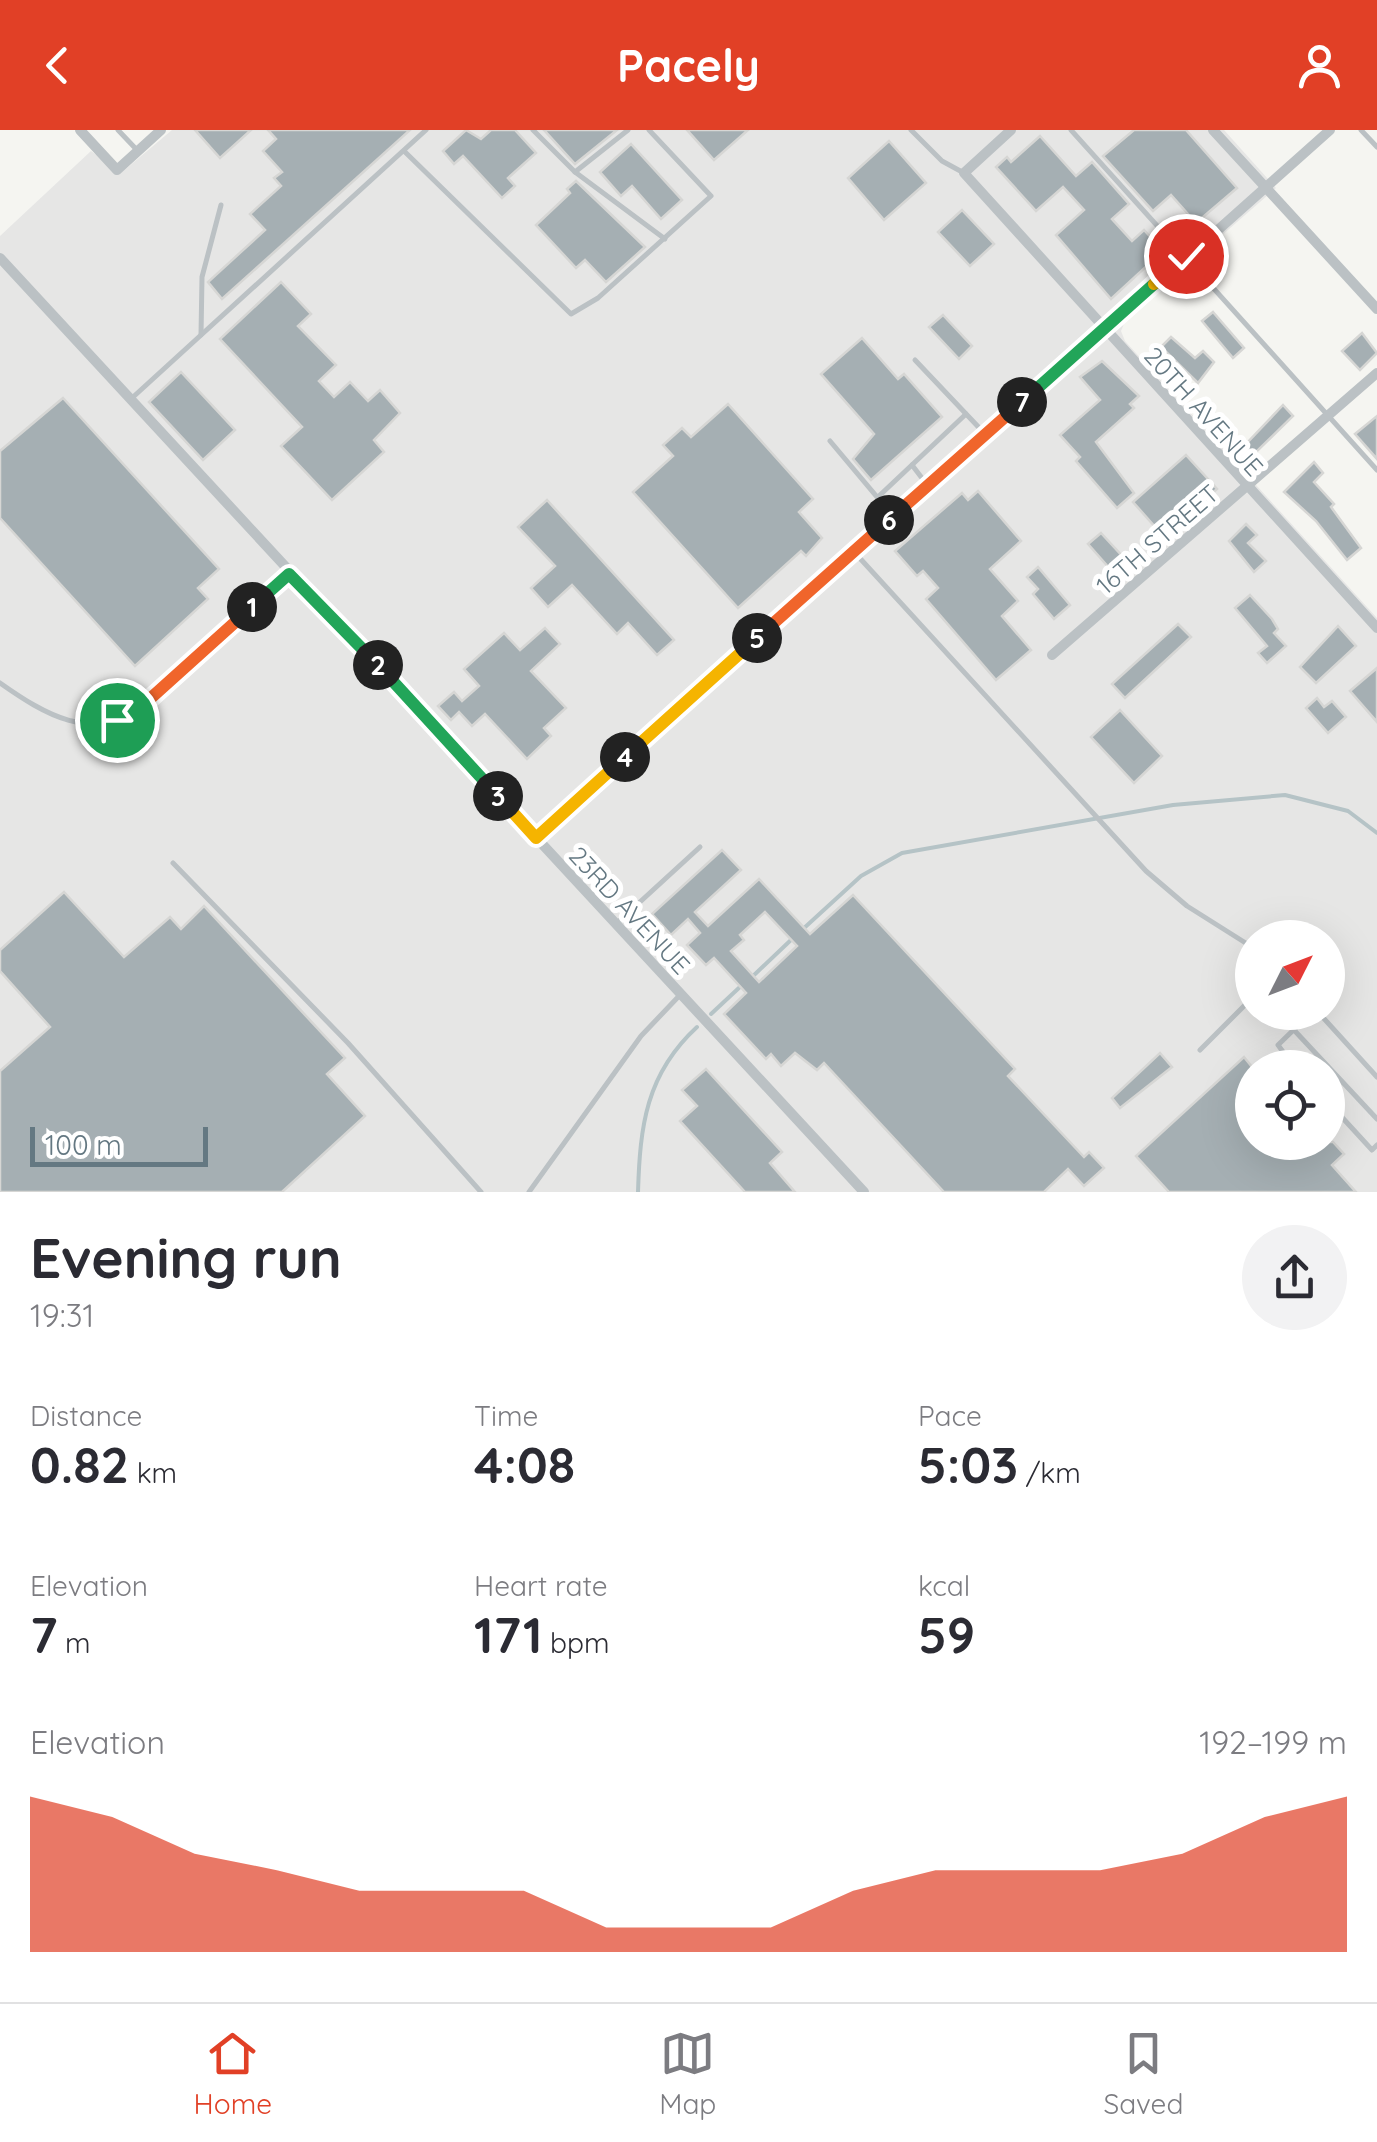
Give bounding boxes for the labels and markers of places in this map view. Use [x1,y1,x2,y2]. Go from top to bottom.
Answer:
pin [1144,214,1229,299]
pin: 7 [997,377,1047,427]
pin: 6 [864,495,914,545]
pin: 1 [227,582,277,632]
pin: 5 [732,613,782,663]
pin: 2 [353,640,403,690]
pin [75,678,160,763]
pin: 4 [600,732,650,782]
pin: 3 [473,771,523,821]

